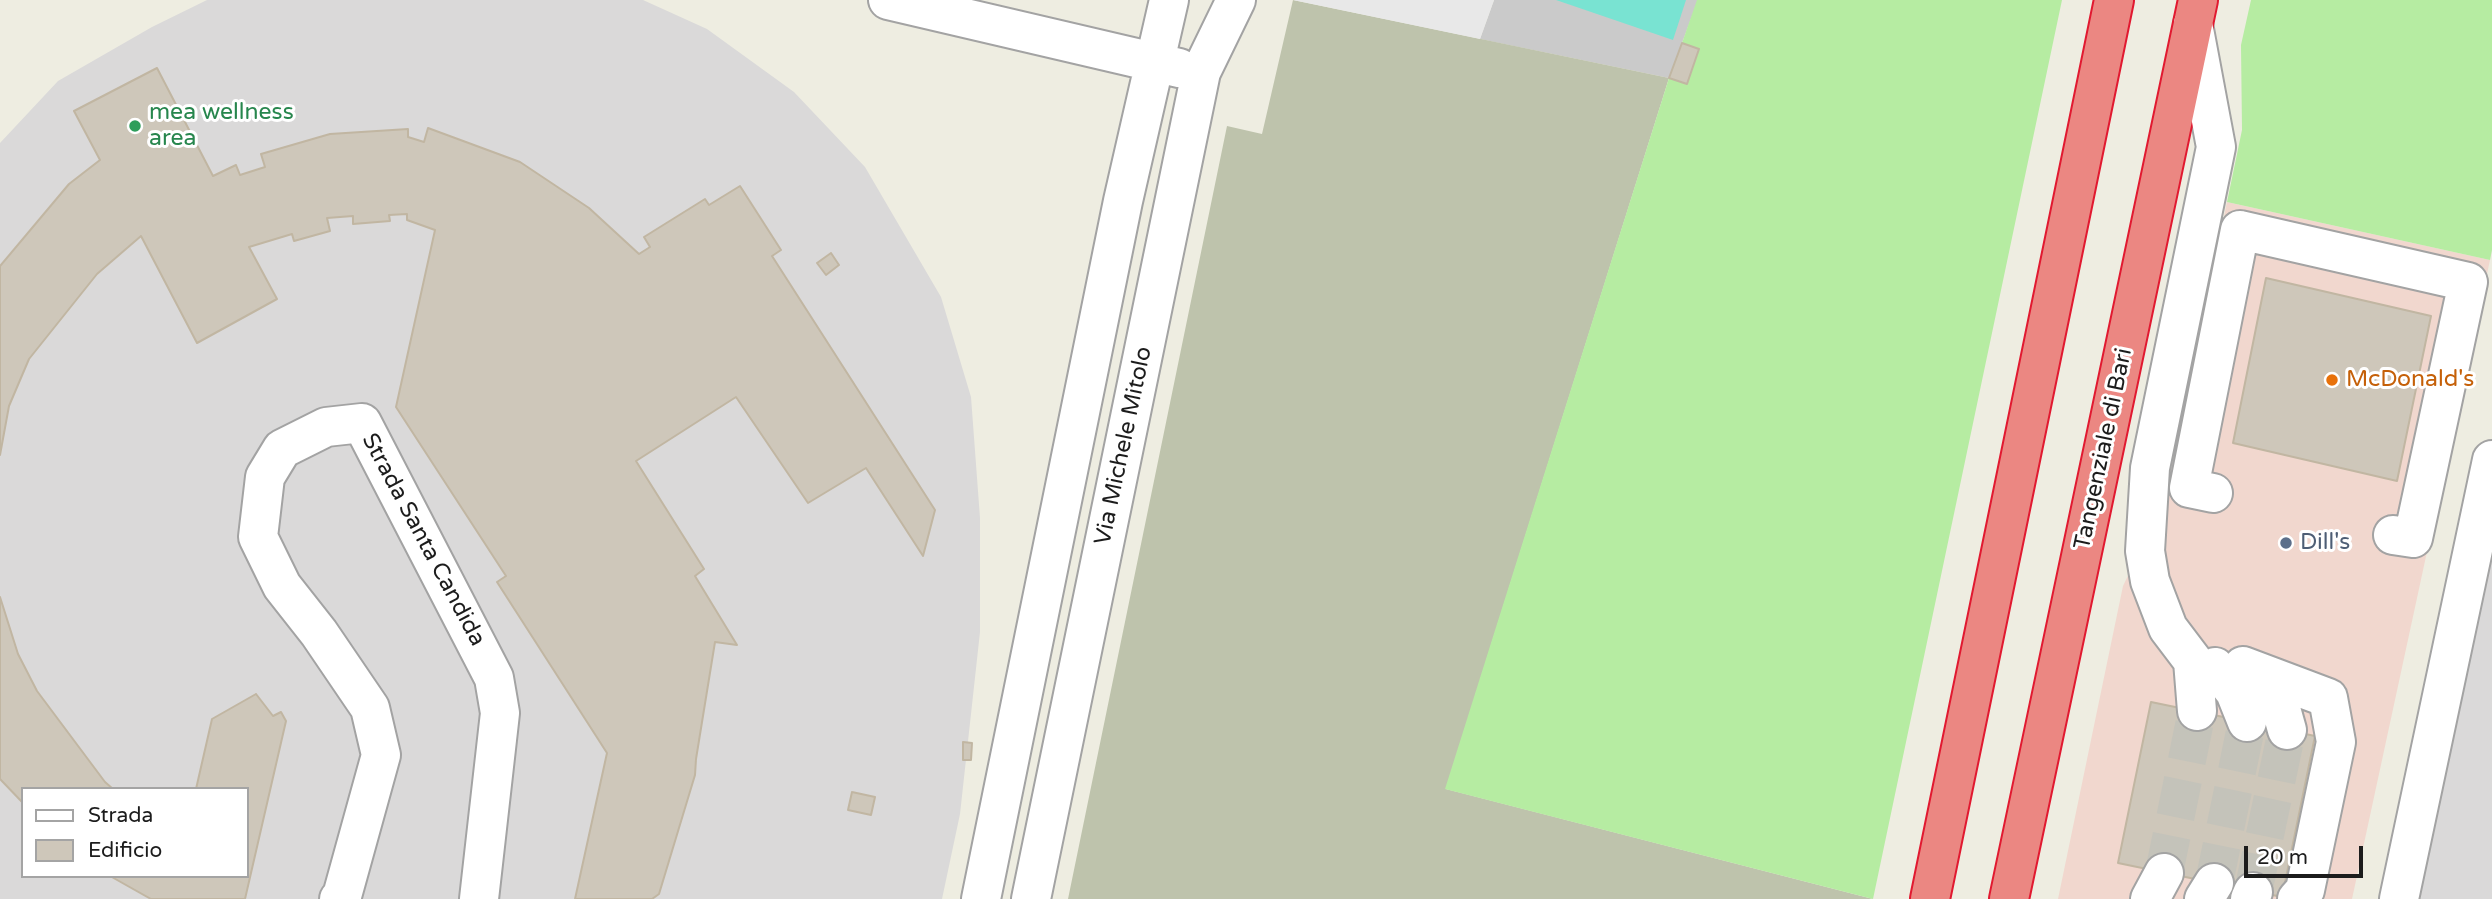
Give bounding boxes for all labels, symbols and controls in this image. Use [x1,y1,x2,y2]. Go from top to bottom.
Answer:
place label: mea wellness area [149,99,294,153]
marker: mea wellness area [127,118,143,134]
street label: Via Michele Mitolo [1089,344,1159,548]
street label: Tangenziale di Bari [2069,346,2139,552]
place label: McDonald's [2346,366,2474,394]
marker: McDonald's [2324,372,2340,388]
street label: Strada Santa Candida [355,429,491,651]
place label: Dill's [2300,529,2350,557]
marker: Dill's [2278,535,2294,551]
legend [21,787,248,878]
text: Strada [88,803,153,828]
scale bar [2247,832,2366,876]
text: Edificio [88,838,162,863]
text: 20 m [2257,845,2308,870]

